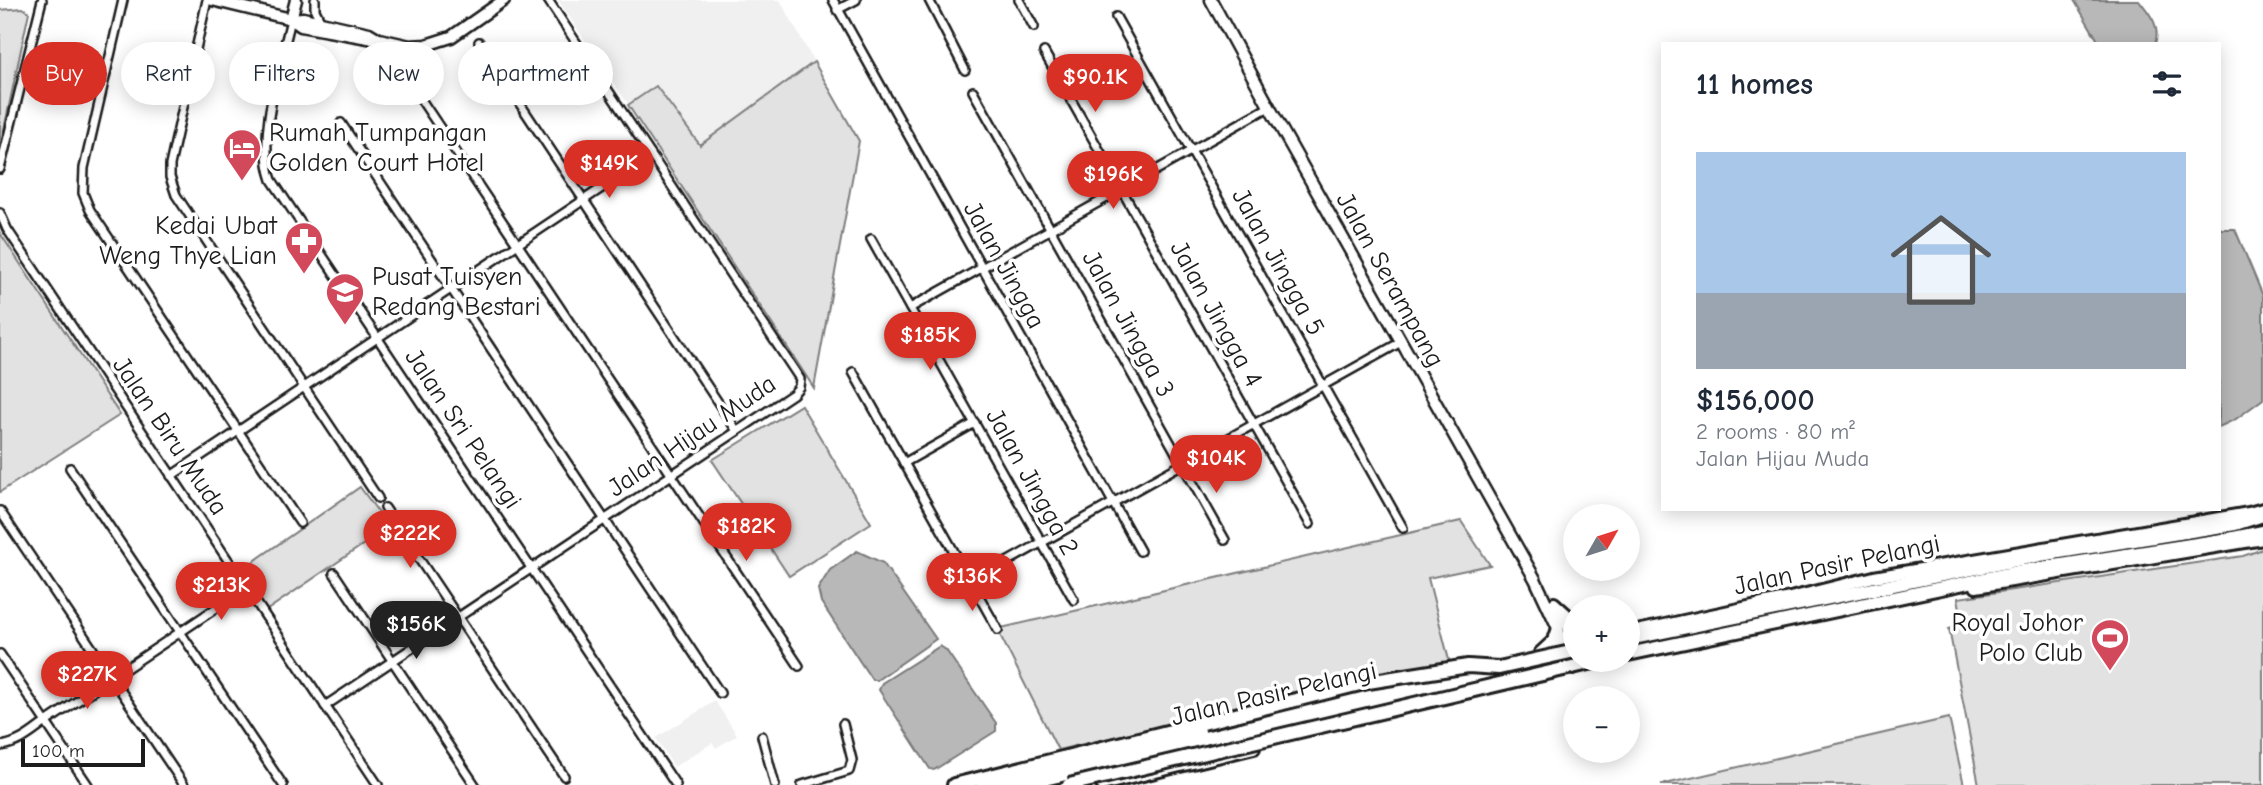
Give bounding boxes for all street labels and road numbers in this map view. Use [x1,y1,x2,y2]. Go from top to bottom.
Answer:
street label: Jalan Jingga 5 [1225,183,1331,341]
street label: Jalan Serampang [1330,187,1450,373]
street label: Jalan Jingga [957,196,1051,334]
street label: Jalan Jingga 4 [1164,236,1268,392]
street label: Jalan Jingga 3 [1076,246,1180,402]
street label: Jalan Sri Pelangi [398,343,528,515]
street label: Jalan Biru Muda [106,351,234,521]
street label: Jalan Hijau Muda [602,369,782,503]
street label: Jalan Jingga 2 [979,403,1085,561]
street label: Jalan Pasir Pelangi [1731,529,1943,601]
street label: Jalan Pasir Pelangi [1168,656,1380,732]

